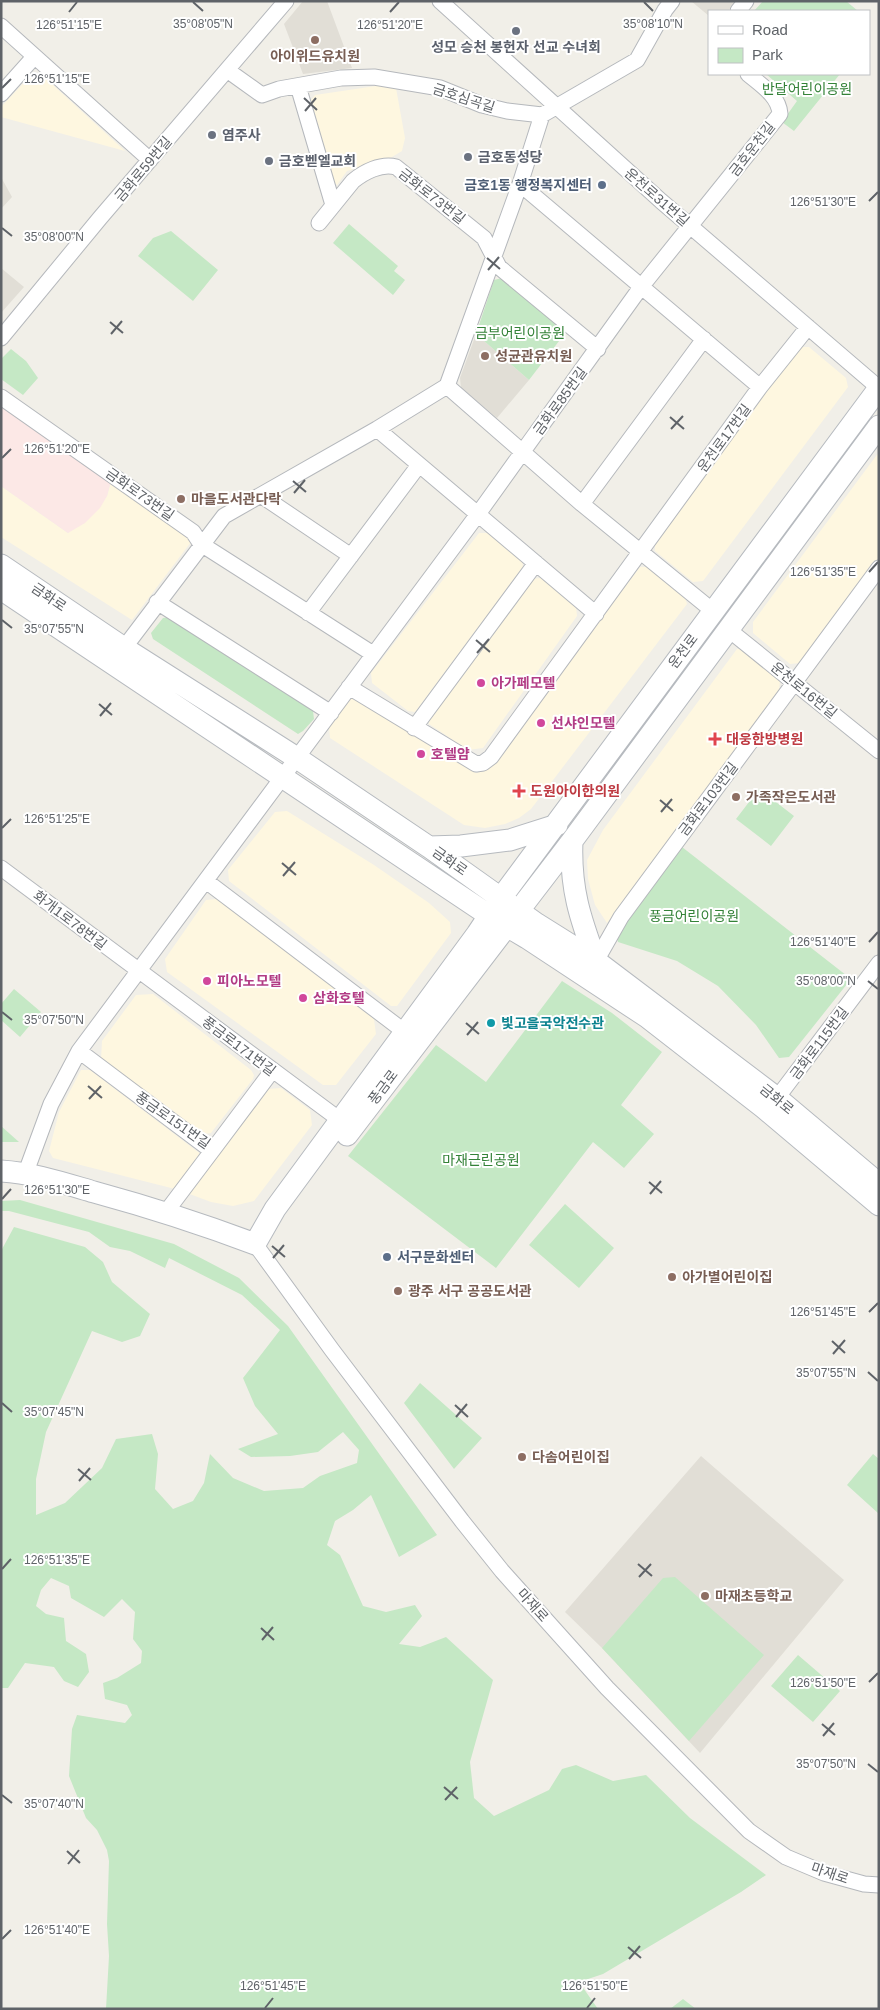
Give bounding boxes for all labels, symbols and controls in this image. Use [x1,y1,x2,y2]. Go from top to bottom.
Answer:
legend [708,10,870,75]
text: 35°08'05"N [173,17,233,31]
text: 35°08'10"N [623,17,683,31]
text: 126°51'15"E [36,18,102,32]
text: 126°51'20"E [357,18,423,32]
text: Road [752,21,788,38]
marker: 성모 승천 봉헌자 선교 수녀회 [510,25,522,37]
marker: 아이위드유치원 [309,34,321,46]
place label: 성모 승천 봉헌자 선교 수녀회 [431,39,601,55]
text: Park [752,46,783,63]
place label: 아이위드유치원 [270,48,360,64]
text: 126°51'15"E [24,72,90,86]
street label: 금호심곡길 [431,80,497,116]
park label: 반달어린이공원 [762,81,852,97]
street label: 금호운천길 [726,119,778,179]
place label: 염주사 [222,127,261,143]
marker: 염주사 [206,129,218,141]
street label: 금화로59번길 [111,133,175,205]
place label: 금호동성당 [478,149,543,165]
marker: 금호동성당 [462,151,474,163]
place label: 금호벧엘교회 [279,153,356,169]
marker: 금호벧엘교회 [263,155,275,167]
street label: 금화로73번길 [396,165,468,227]
street label: 운천로31번길 [622,165,692,229]
place label: 금호1동 행정복지센터 [464,177,592,193]
marker: 금호1동 행정복지센터 [596,179,608,191]
text: 126°51'30"E [790,195,856,209]
text: 35°08'00"N [24,230,84,244]
park label: 금부어린이공원 [475,325,565,341]
place label: 성균관유치원 [495,348,572,364]
marker: 성균관유치원 [479,350,491,362]
street label: 금화로85번길 [530,364,590,438]
street label: 운천로17번길 [694,401,754,475]
text: 126°51'20"E [24,442,90,456]
street label: 금화로73번길 [103,465,177,523]
place label: 마을도서관다락 [191,491,281,507]
marker: 마을도서관다락 [175,493,187,505]
text: 126°51'35"E [790,565,856,579]
street label: 금화로 [29,580,70,615]
text: 35°07'55"N [24,622,84,636]
street label: 운천로 [665,631,701,671]
street label: 운천로16번길 [768,659,840,721]
place label: 아가페모텔 [491,675,556,691]
marker: 아가페모텔 [475,677,487,689]
place label: 선샤인모텔 [551,715,616,731]
marker: 선샤인모텔 [535,717,547,729]
place label: 대웅한방병원 [726,731,803,747]
marker: 대웅한방병원 [708,732,722,746]
place label: 호텔얌 [431,746,470,762]
marker: 호텔얌 [415,748,427,760]
street label: 금화로103번길 [675,759,741,839]
place label: 도원아이한의원 [530,783,620,799]
marker: 도원아이한의원 [512,784,526,798]
place label: 가족작은도서관 [746,789,836,805]
marker: 가족작은도서관 [730,791,742,803]
text: 126°51'25"E [24,812,90,826]
street label: 금화로 [430,843,471,879]
street label: 화개1로78번길 [30,887,110,953]
park label: 풍금어린이공원 [649,908,739,924]
text: 126°51'40"E [790,935,856,949]
place label: 피아노모텔 [217,973,282,989]
text: 35°08'00"N [796,974,856,988]
marker: 피아노모텔 [201,975,213,987]
place label: 삼화호텔 [313,990,365,1006]
marker: 삼화호텔 [297,992,309,1004]
street label: 금화로115번길 [787,1004,851,1082]
text: 35°07'50"N [24,1013,84,1027]
street label: 풍금로171번길 [199,1013,279,1079]
place label: 빛고을국악전수관 [501,1015,604,1031]
marker: 빛고을국악전수관 [485,1017,497,1029]
street label: 풍금로 [365,1067,401,1107]
street label: 금화로 [757,1081,797,1117]
street label: 풍금로151번길 [132,1088,214,1152]
park label: 마재근린공원 [442,1152,520,1168]
text: 126°51'30"E [24,1183,90,1197]
place label: 서구문화센터 [397,1249,474,1265]
marker: 서구문화센터 [381,1251,393,1263]
place label: 아가별어린이집 [682,1269,772,1285]
marker: 아가별어린이집 [666,1271,678,1283]
place label: 광주 서구 공공도서관 [408,1283,532,1299]
marker: 광주 서구 공공도서관 [392,1285,404,1297]
text: 126°51'45"E [790,1305,856,1319]
text: 35°07'55"N [796,1366,856,1380]
text: 35°07'45"N [24,1405,84,1419]
place label: 다솜어린이집 [532,1449,609,1465]
marker: 다솜어린이집 [516,1451,528,1463]
text: 126°51'35"E [24,1553,90,1567]
street label: 마재로 [514,1585,552,1625]
place label: 마재초등학교 [715,1588,792,1604]
marker: 마재초등학교 [699,1590,711,1602]
text: 126°51'50"E [790,1676,856,1690]
text: 35°07'50"N [796,1757,856,1771]
text: 35°07'40"N [24,1797,84,1811]
street label: 마재로 [809,1859,851,1887]
text: 126°51'40"E [24,1923,90,1937]
text: 126°51'45"E [240,1979,306,1993]
text: 126°51'50"E [562,1979,628,1993]

